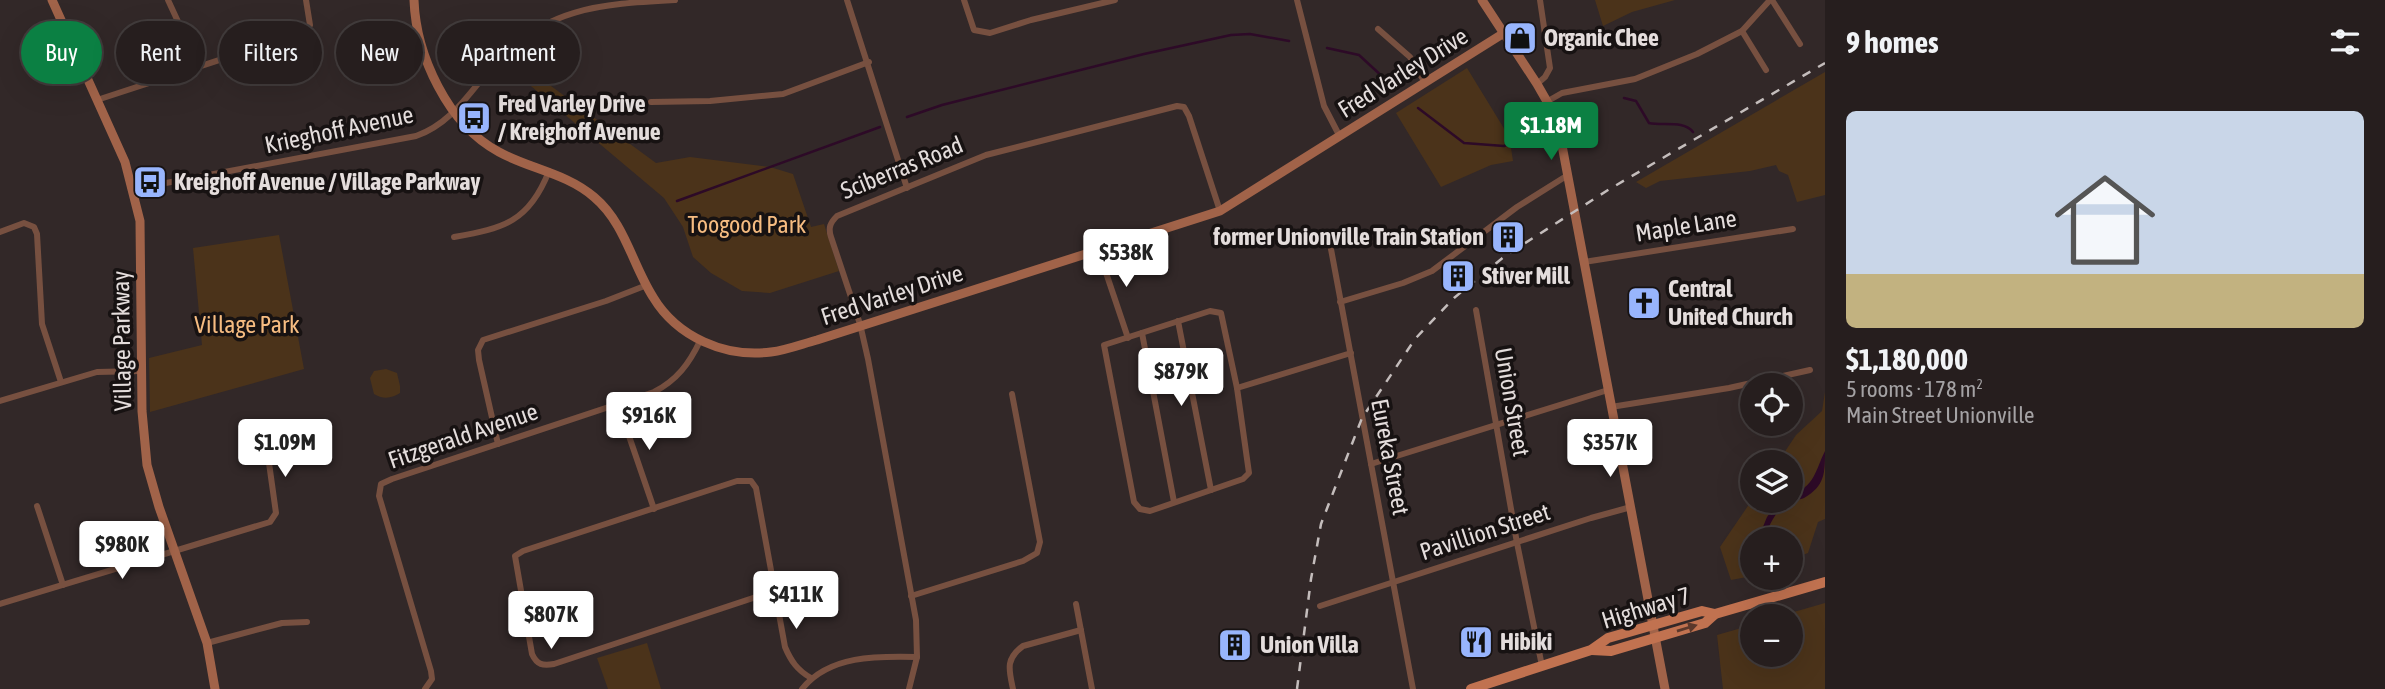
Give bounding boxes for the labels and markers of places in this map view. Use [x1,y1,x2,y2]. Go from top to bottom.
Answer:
shop icon: Organic Chee [1501,19,1539,57]
place label: Organic Chee [1544,24,1659,51]
place label: Fred Varley Drive / Kreighoff Avenue [498,90,661,145]
bus stop icon: Fred Varley Drive / Kreighoff Avenue [455,99,493,137]
pin: $1.18M [1494,102,1608,162]
bus stop icon: Kreighoff Avenue / Village Parkway [131,163,169,201]
place label: Kreighoff Avenue / Village Parkway [174,168,480,195]
building icon: former Unionville Train Station [1489,218,1527,256]
place label: former Unionville Train Station [1212,223,1484,250]
pin: $538K [1077,230,1175,289]
building icon: Stiver Mill [1439,257,1477,295]
place label: Stiver Mill [1482,262,1570,289]
place label: Central United Church [1668,275,1793,330]
church icon: Central United Church [1625,284,1663,322]
pin: $879K [1132,348,1230,408]
pin: $916K [600,392,698,452]
pin: $1.09M [228,420,342,479]
pin: $357K [1561,420,1659,479]
pin: $980K [73,522,171,581]
pin: $411K [747,572,845,631]
pin: $807K [502,592,600,651]
restaurant icon: Hibiki [1457,623,1495,661]
building icon: Union Villa [1216,626,1254,664]
place label: Hibiki [1500,628,1552,655]
place label: Union Villa [1260,631,1359,658]

